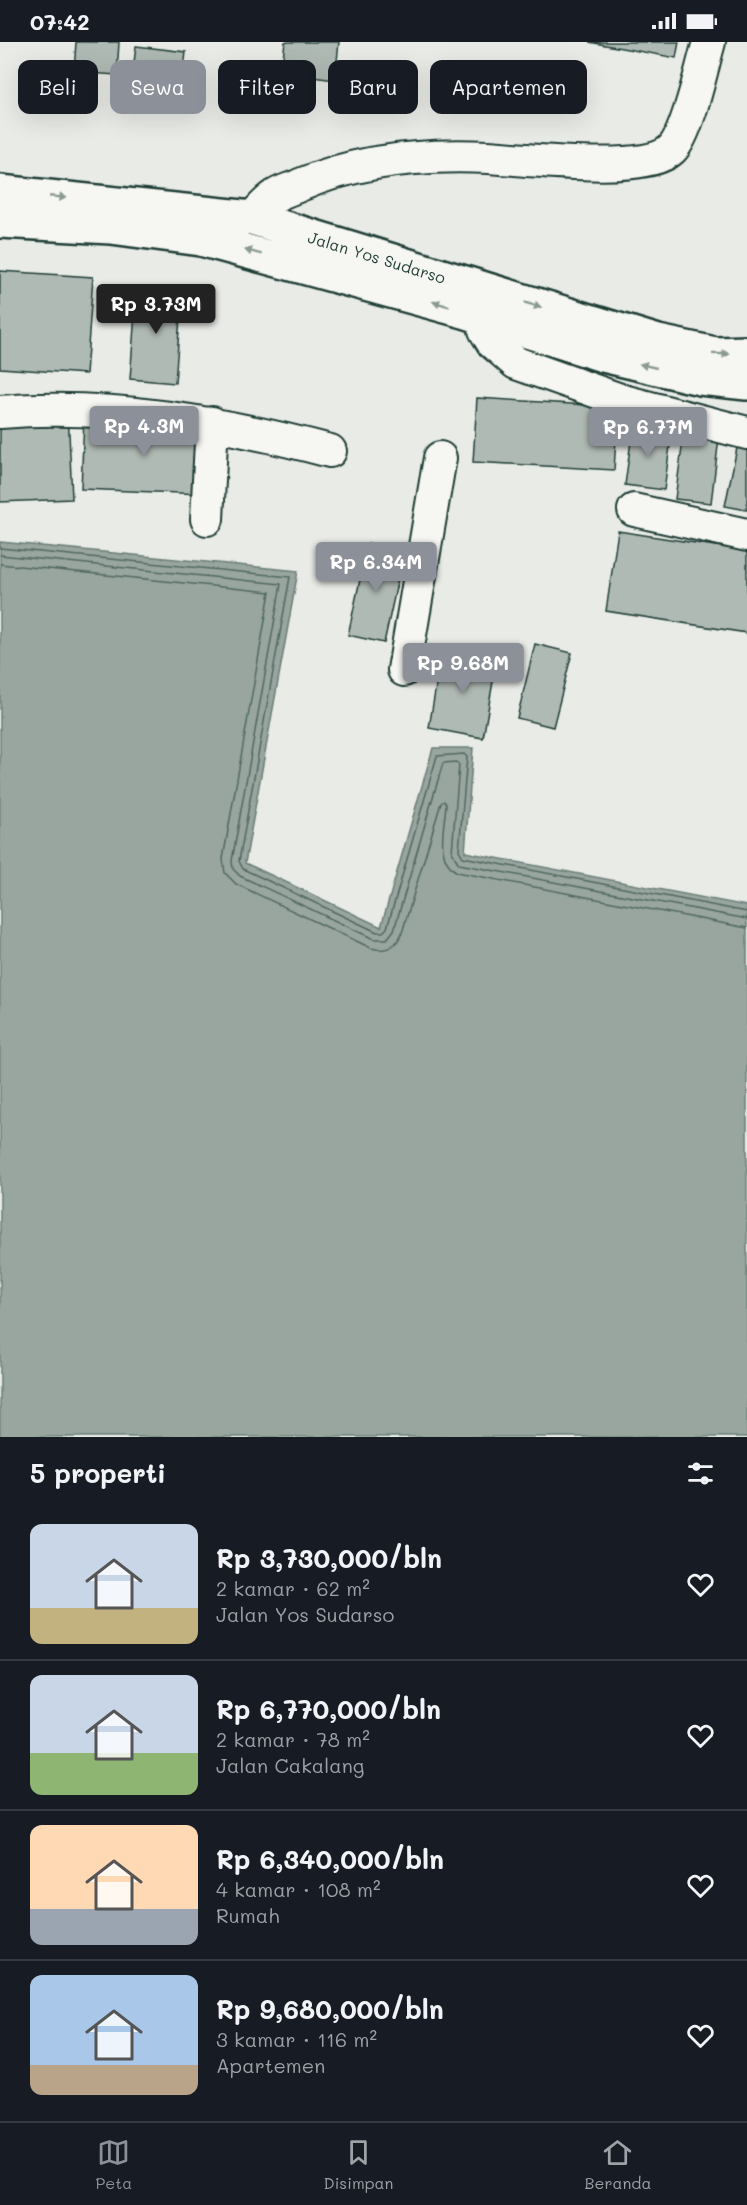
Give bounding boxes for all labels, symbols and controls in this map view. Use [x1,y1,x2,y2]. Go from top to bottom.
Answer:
text: 07:42 [30,7,90,36]
chip: Beli [18,60,98,114]
chip: Sewa [110,60,206,114]
chip: Filter [218,60,316,114]
chip: Baru [328,60,418,114]
chip: Apartemen [430,60,587,114]
one-way arrow [49,192,68,202]
street label: Jalan Yos Sudarso [306,226,448,288]
one-way arrow [244,247,262,256]
pin: Rp 3.73M [94,284,218,335]
text: Rp 3.73M [110,290,202,316]
one-way arrow [432,299,450,308]
one-way arrow [524,301,542,310]
one-way arrow [712,349,731,358]
one-way arrow [639,360,657,370]
pin: Rp 4.3M [89,406,199,457]
pin: Rp 6.77M [586,407,710,458]
text: Rp 4.3M [104,412,184,438]
text: Rp 6.77M [603,413,693,439]
pin: Rp 6.34M [314,542,438,593]
text: Rp 6.34M [330,548,422,574]
pin: Rp 9.68M [401,643,525,694]
text: Rp 9.68M [417,649,509,675]
text: 5 properti [30,1456,166,1490]
icon: filters [684,1457,717,1490]
text: Rp 3,730,000/bln [216,1541,442,1575]
icon: home [78,1548,150,1620]
icon: heart [684,1568,717,1601]
text: 2 kamar · 62 m² [216,1575,370,1601]
text: Jalan Yos Sudarso [216,1601,394,1627]
text: Rp 6,770,000/bln [216,1692,441,1726]
icon: home [78,1699,150,1771]
icon: heart [684,1719,717,1752]
text: 2 kamar · 78 m² [216,1726,370,1752]
text: Jalan Cakalang [216,1752,364,1778]
text: Rp 6,340,000/bln [216,1842,444,1876]
icon: home [78,1849,150,1921]
icon: heart [684,1869,717,1902]
text: 4 kamar · 108 m² [216,1876,380,1902]
text: Rumah [216,1902,279,1928]
text: Rp 9,680,000/bln [216,1992,444,2026]
icon: home [78,1999,150,2071]
icon: heart [684,2019,717,2052]
text: 3 kamar · 116 m² [216,2026,377,2052]
text: Apartemen [216,2052,325,2078]
tab: Peta [96,2136,132,2193]
tab: Disimpan [323,2136,393,2193]
tab: Beranda [585,2136,651,2193]

